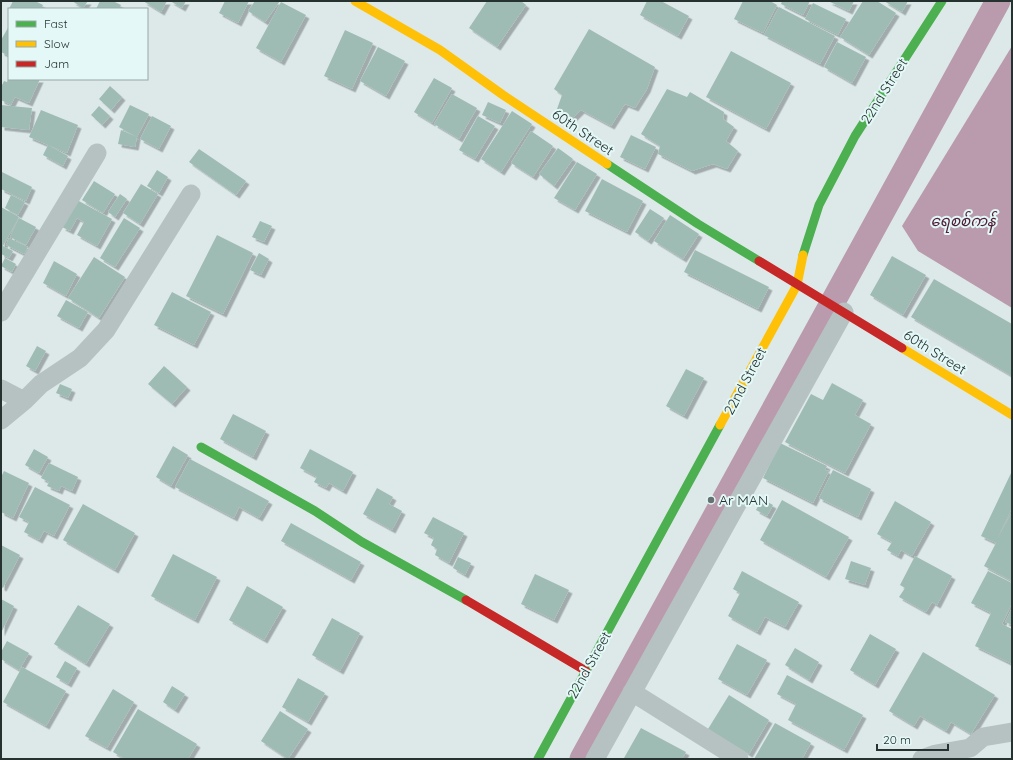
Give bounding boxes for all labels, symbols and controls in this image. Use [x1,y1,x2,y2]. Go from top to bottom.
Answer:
legend [8,8,148,80]
text: Fast [44,16,68,31]
text: Slow [44,36,70,51]
street label: 22nd Street [857,55,911,127]
text: Jam [44,56,69,71]
street label: 60th Street [549,105,618,159]
water label: ရေစစ်ကန် [930,210,998,233]
street label: 60th Street [900,326,970,378]
street label: 22nd Street [720,344,770,418]
place label: Ar MAN [719,491,768,509]
marker: Ar MAN [706,495,716,505]
street label: 22nd Street [563,628,615,702]
scale bar [877,726,948,752]
text: 20 m [883,732,911,747]

